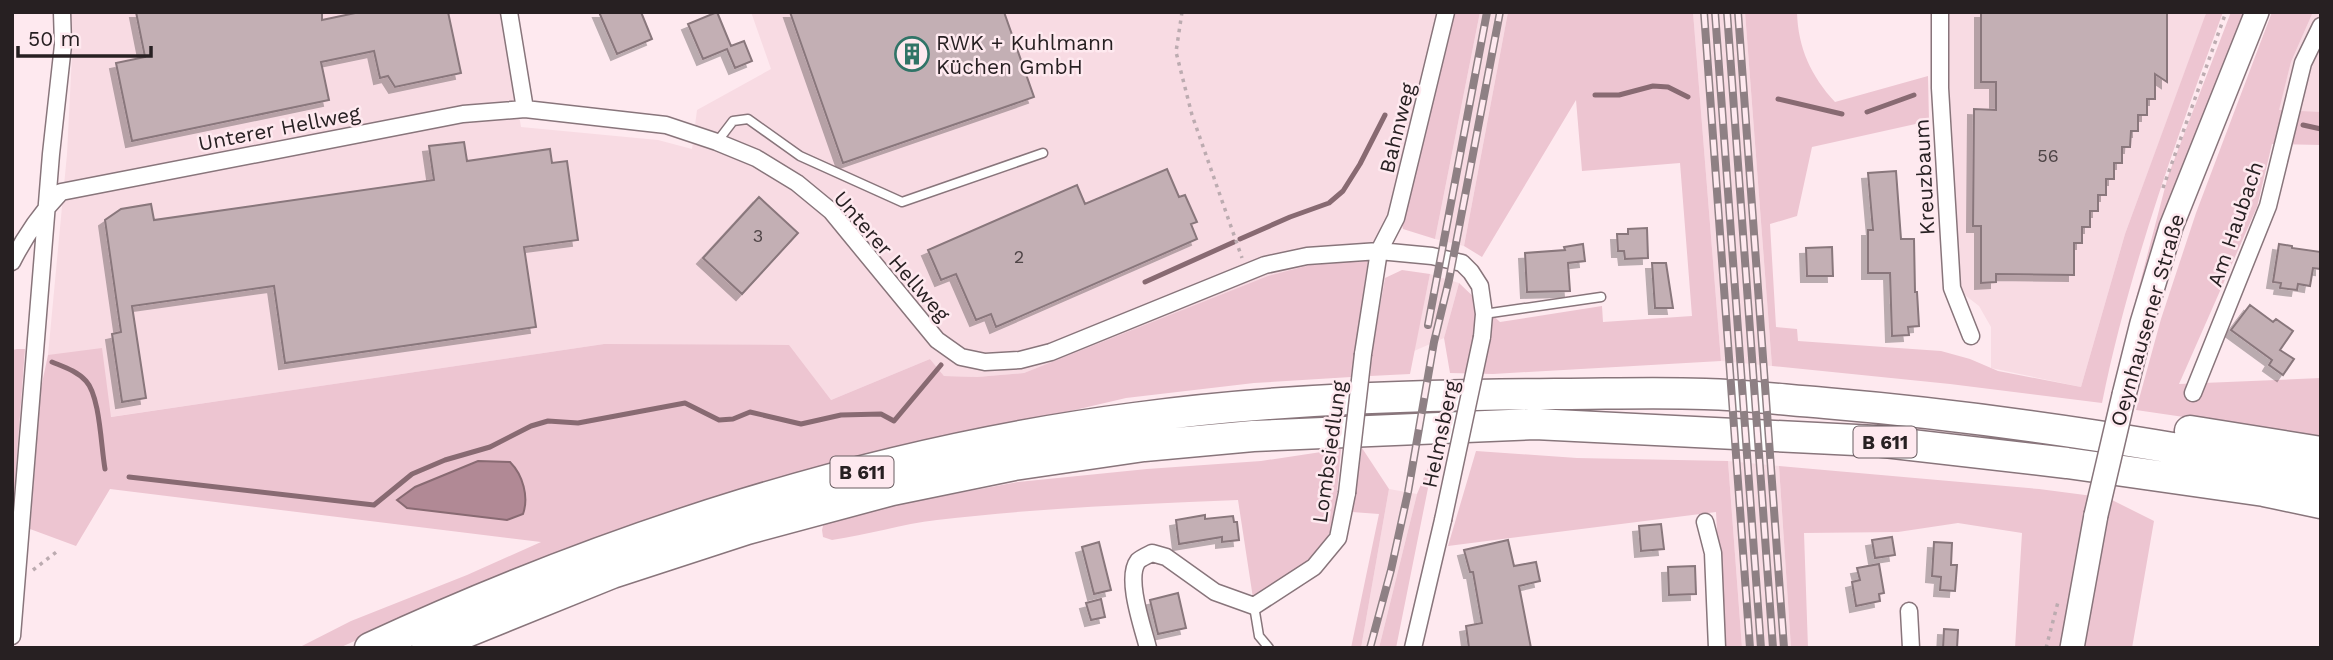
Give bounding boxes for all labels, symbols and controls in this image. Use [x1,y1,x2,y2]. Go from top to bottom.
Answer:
scale bar [18,14,150,58]
text: 50 m [28,26,80,51]
place label: RWK + Kuhlmann Küchen GmbH [936,30,1114,79]
building icon: RWK + Kuhlmann Küchen GmbH [893,35,931,73]
street label: Bahnweg [1374,80,1420,176]
street label: Unterer Hellweg [196,100,363,156]
street label: Kreuzbaum [1908,118,1940,236]
house number: 56 [2037,145,2059,166]
street label: Am Haubach [2202,158,2268,290]
street label: Unterer Hellweg [829,186,956,327]
street label: Oeynhausener Straße [2105,211,2189,429]
house number: 3 [753,225,763,246]
house number: 2 [1014,246,1024,267]
street label: Helmsberg [1416,377,1464,490]
street label: Lombsiedlung [1307,378,1351,525]
road number: B 611 [1854,426,1916,458]
road number: B 611 [830,457,894,488]

